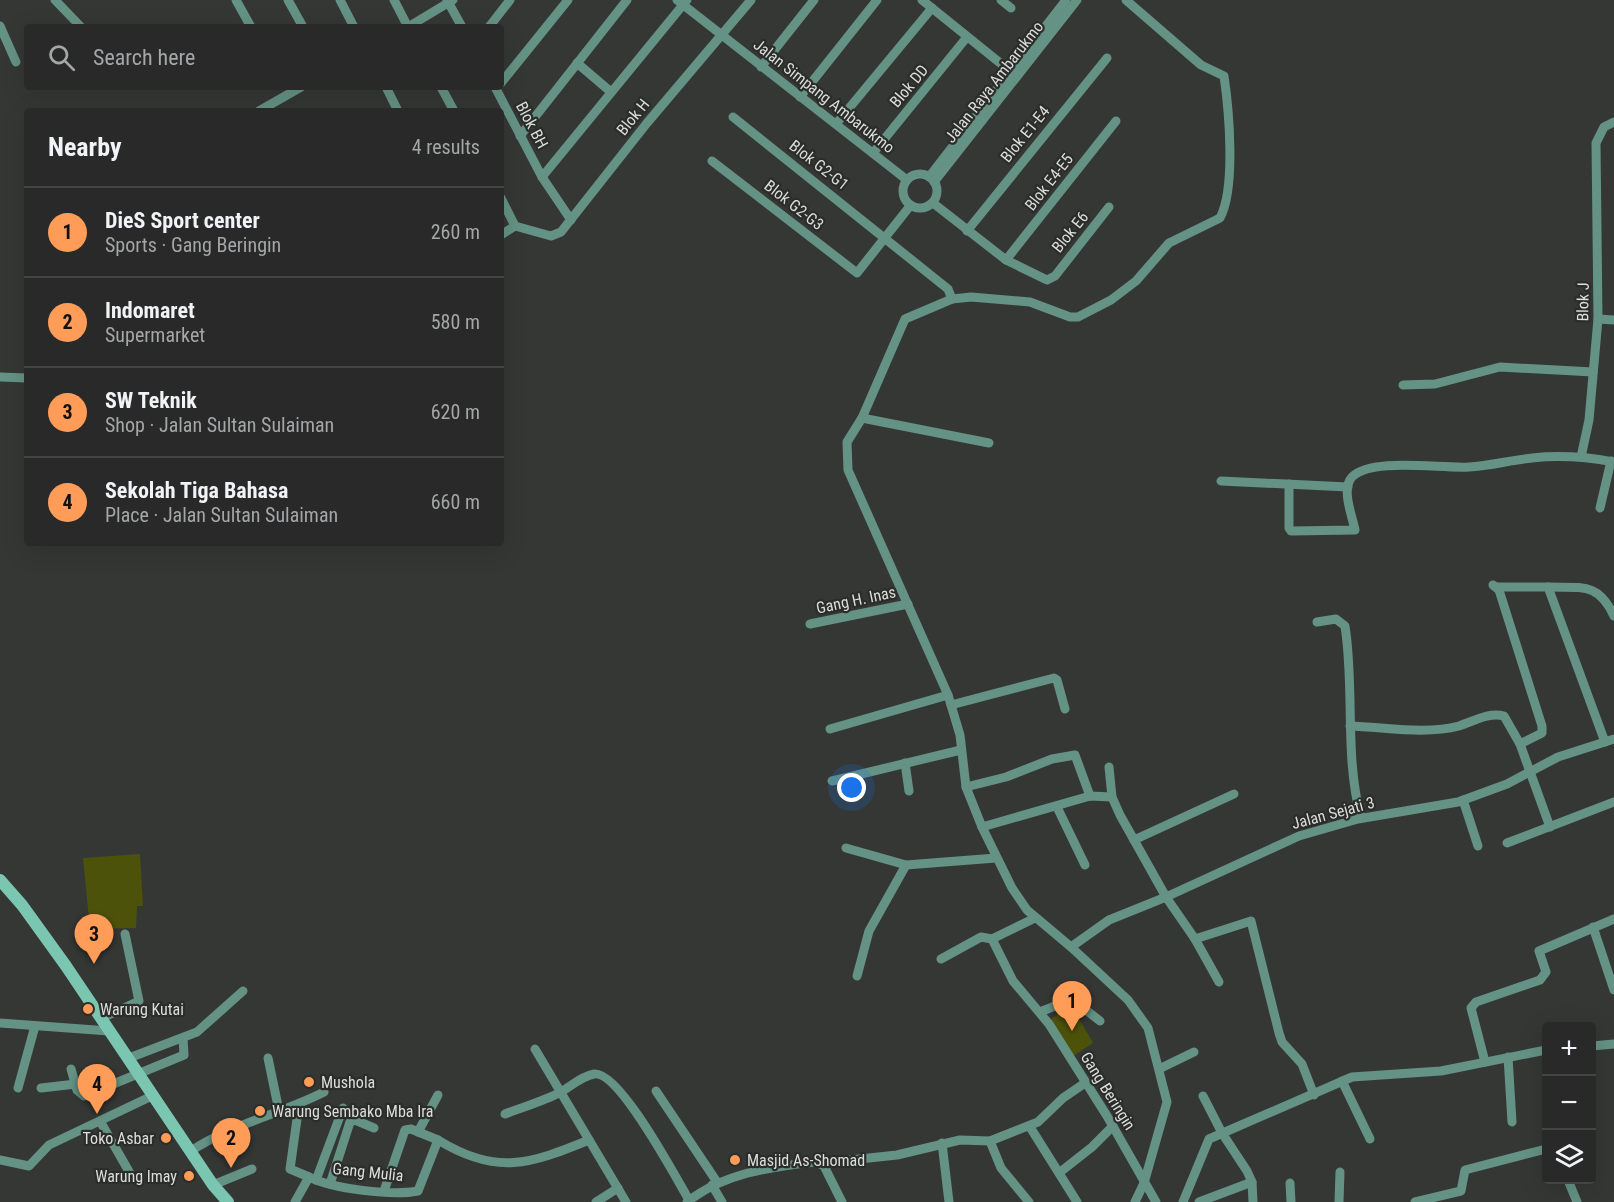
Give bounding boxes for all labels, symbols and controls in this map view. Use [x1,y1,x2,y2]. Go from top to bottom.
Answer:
street label: Jalan Raya Ambarukmo [941,18,1047,146]
search box [24,24,504,90]
street label: Jalan Simpang Ambarukmo [750,35,898,157]
icon: search [45,41,78,74]
text: Search here [93,45,195,70]
street label: Blok DD [886,61,932,111]
street label: Blok H [613,95,653,139]
street label: Blok BH [512,98,552,152]
street label: Blok E1-E4 [997,102,1054,166]
text: Nearby [48,132,122,162]
text: 4 results [412,135,480,159]
street label: Blok G2-G1 [786,136,852,194]
street label: Blok E4-E5 [1021,150,1077,214]
street label: Blok G2-G3 [761,176,827,234]
text: DieS Sport center [105,208,260,233]
street label: Blok E6 [1048,208,1092,256]
text: 1 [62,220,73,244]
text: 260 m [431,220,480,244]
text: Sports · Gang Beringin [105,233,281,257]
street label: Blok J [1573,282,1593,322]
text: Indomaret [105,298,195,323]
text: 2 [62,310,73,334]
text: 580 m [431,310,480,334]
text: Supermarket [105,323,205,347]
text: SW Teknik [105,388,197,413]
text: 3 [62,400,73,424]
text: 620 m [431,400,480,424]
text: Shop · Jalan Sultan Sulaiman [105,413,334,437]
text: Sekolah Tiga Bahasa [105,478,288,503]
text: 4 [62,490,73,514]
text: 660 m [431,490,480,514]
text: Place · Jalan Sultan Sulaiman [105,503,338,527]
street label: Gang H. Inas [814,582,898,618]
your location [837,773,866,802]
street label: Jalan Sejati 3 [1289,793,1377,833]
pin: 3 [74,914,113,964]
pin: 1 [1052,982,1092,1031]
place label: Warung Kutai [100,1000,184,1019]
marker: Warung Kutai [81,1002,95,1016]
map controls [1542,1022,1596,1184]
button: + [1542,1022,1596,1076]
street label: Gang Beringin [1077,1049,1139,1133]
pin: 4 [78,1064,116,1114]
place label: Mushola [321,1073,375,1092]
marker: Mushola [302,1075,316,1089]
button: − [1542,1076,1596,1130]
place label: Warung Sembako Mba Ira [272,1102,433,1121]
marker: Warung Sembako Mba Ira [253,1104,267,1118]
pin: 2 [212,1118,250,1168]
place label: Toko Asbar [83,1129,154,1148]
button: layers [1542,1130,1596,1184]
marker: Toko Asbar [159,1131,173,1145]
place label: Masjid As-Shomad [747,1151,865,1170]
marker: Masjid As-Shomad [728,1153,742,1167]
street label: Gang Mulia [332,1159,404,1185]
place label: Warung Imay [95,1167,177,1186]
marker: Warung Imay [182,1169,196,1183]

